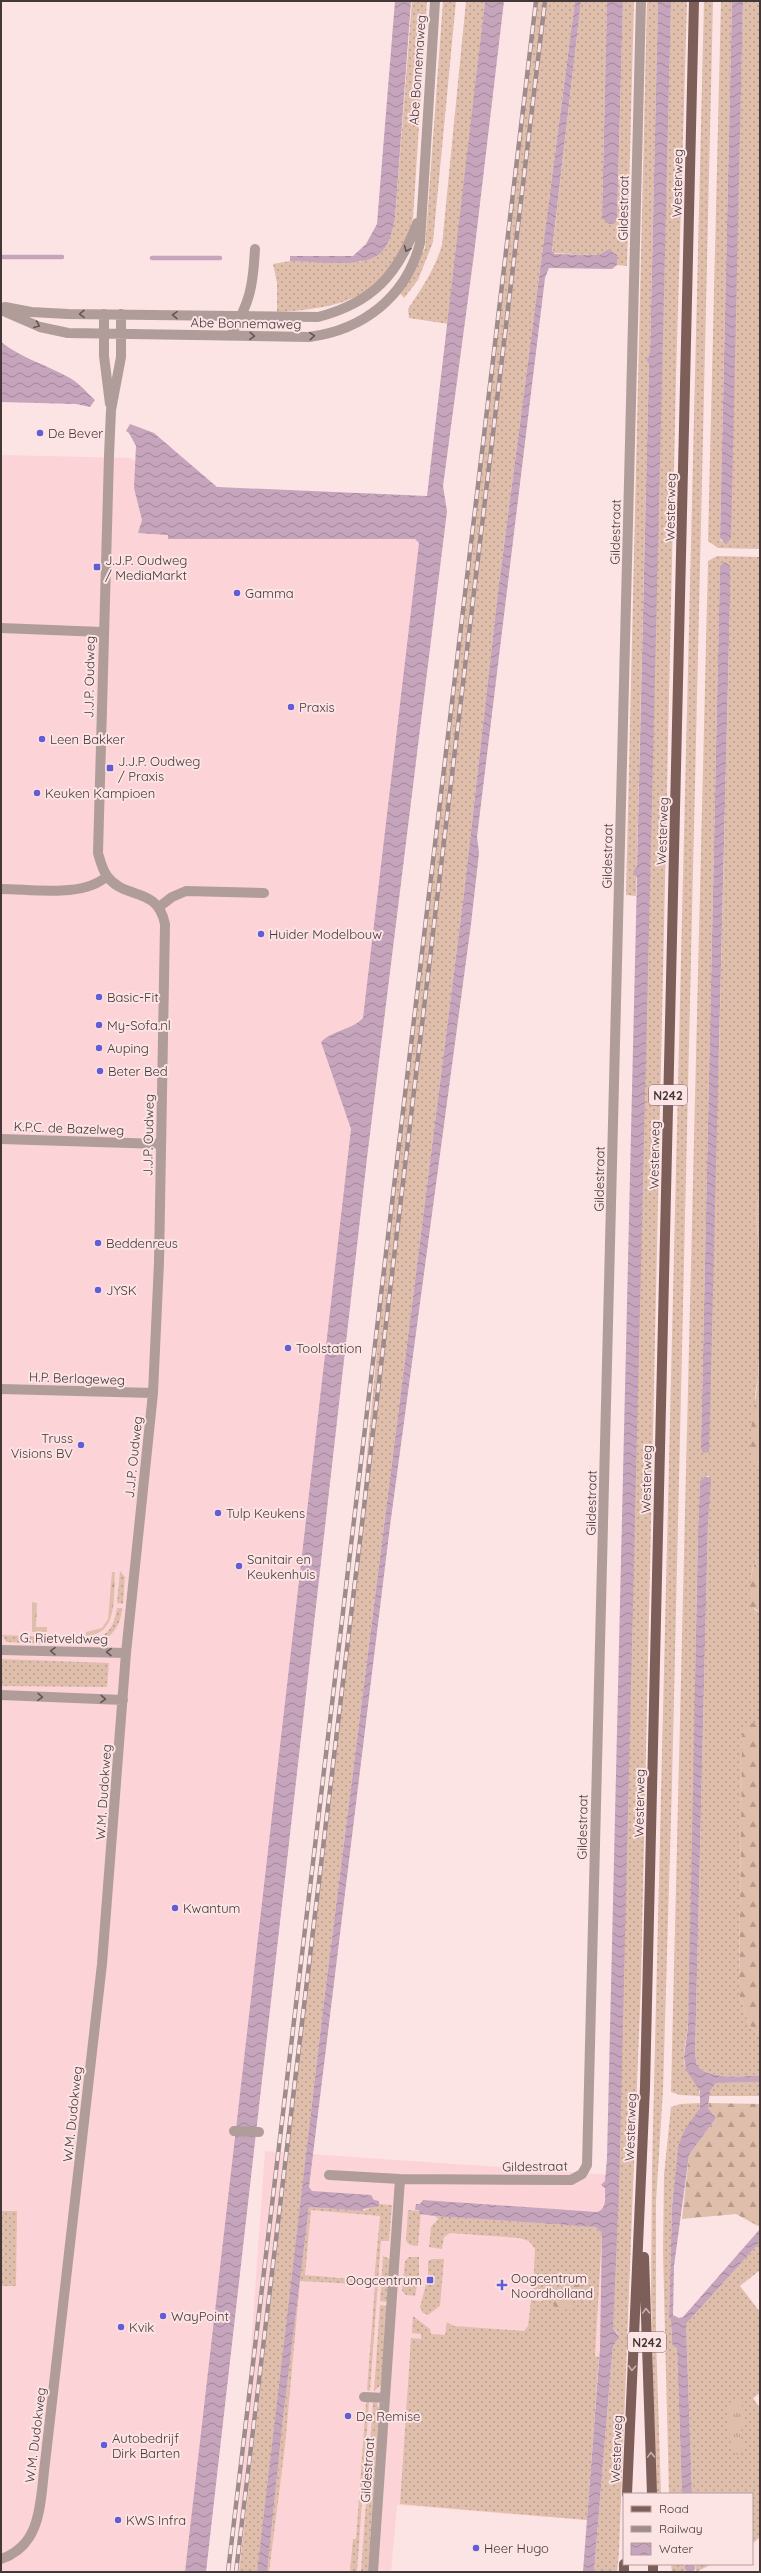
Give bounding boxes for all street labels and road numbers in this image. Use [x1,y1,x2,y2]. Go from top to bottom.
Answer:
street label: Abe Bonnemaweg [405,14,429,126]
street label: Westerweg [668,149,686,217]
street label: Gildestraat [614,175,632,241]
street label: Abe Bonnemaweg [191,314,301,332]
street label: Westerweg [661,473,679,541]
street label: Gildestraat [606,499,624,565]
street label: J.J.P. Oudweg [80,636,98,718]
street label: Westerweg [653,797,671,865]
street label: Gildestraat [598,823,616,889]
road number: N242 [649,1085,687,1105]
street label: J.J.P. Oudweg [139,1094,157,1176]
street label: K.P.C. de Bazelweg [13,1118,125,1138]
street label: Westerweg [645,1121,663,1189]
street label: Gildestraat [590,1146,608,1212]
street label: H.P. Berlageweg [29,1368,125,1388]
street label: J.J.P. Oudweg [121,1415,145,1499]
street label: Westerweg [637,1445,655,1513]
street label: Gildestraat [582,1470,600,1536]
street label: G. Rietveldweg [20,1629,108,1647]
street label: W.M. Dudokweg [92,1743,114,1841]
street label: Westerweg [630,1769,648,1837]
street label: Gildestraat [573,1794,591,1860]
street label: W.M. Dudokweg [59,2065,85,2163]
street label: Westerweg [621,2093,639,2161]
street label: Gildestraat [502,2157,568,2175]
road number: N242 [628,2332,666,2352]
street label: W.M. Dudokweg [21,2386,49,2484]
street label: Westerweg [607,2415,625,2483]
street label: Gildestraat [357,2437,377,2503]

